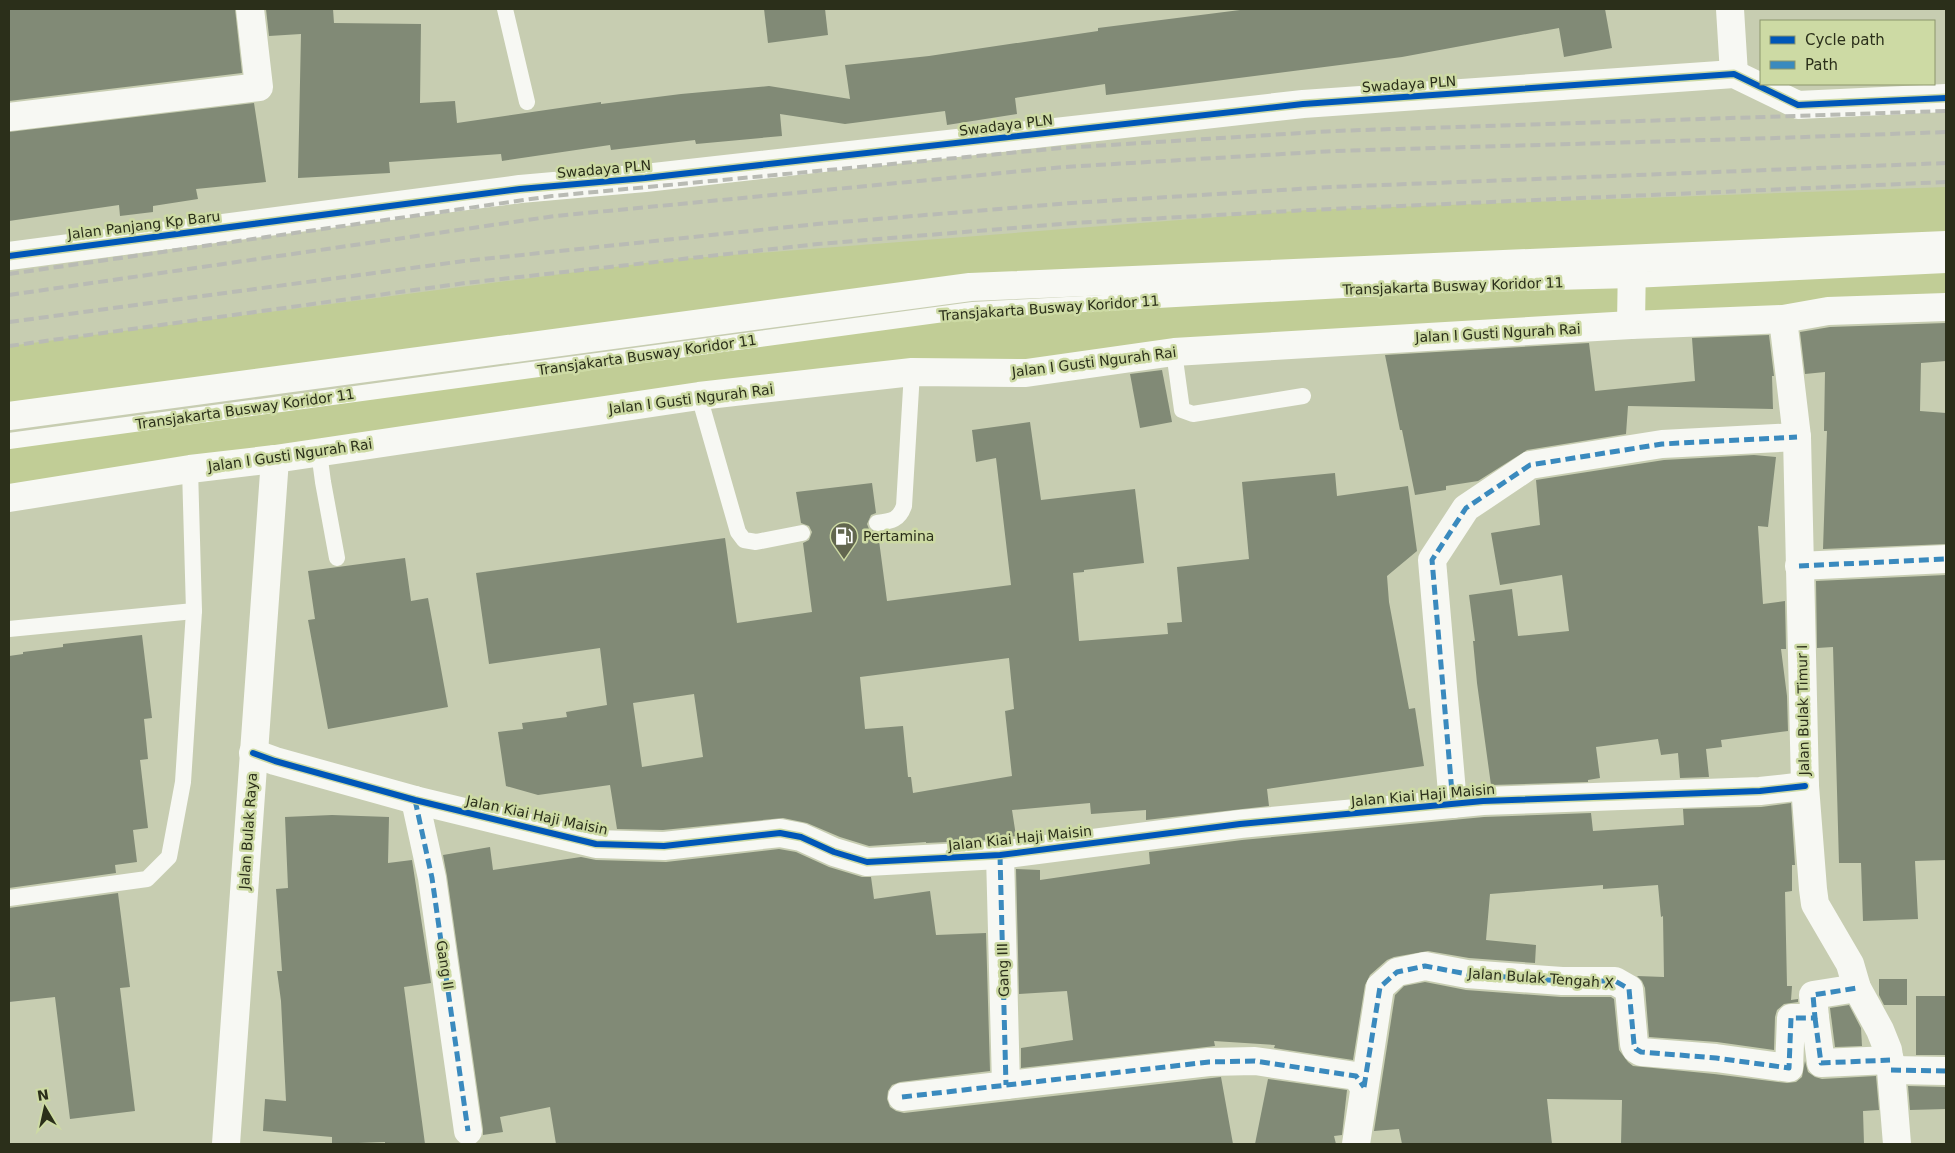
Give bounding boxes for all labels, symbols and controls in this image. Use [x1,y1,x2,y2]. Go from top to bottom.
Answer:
legend [1760,20,1935,85]
text: Cycle path [1805,31,1885,49]
text: Path [1805,56,1838,74]
street label: Swadaya PLN [1361,73,1457,95]
street label: Swadaya PLN [958,111,1054,139]
street label: Swadaya PLN [556,157,652,181]
street label: Jalan Panjang Kp Baru [66,208,221,242]
street label: Transjakarta Busway Koridor 11 [1341,274,1564,298]
street label: Transjakarta Busway Koridor 11 [937,292,1160,324]
street label: Jalan I Gusti Ngurah Rai [1414,321,1581,345]
street label: Transjakarta Busway Koridor 11 [536,332,757,378]
street label: Jalan I Gusti Ngurah Rai [1010,344,1177,380]
street label: Jalan I Gusti Ngurah Rai [607,381,774,417]
street label: Transjakarta Busway Koridor 11 [134,386,355,432]
street label: Jalan I Gusti Ngurah Rai [206,436,373,475]
fuel station icon: Pertamina [829,521,859,560]
place label: Pertamina [863,528,934,544]
street label: Jalan Bulak Timur I [1794,644,1812,777]
street label: Jalan Bulak Raya [236,772,260,891]
street label: Jalan Kiai Haji Maisin [1349,781,1496,809]
street label: Jalan Kiai Haji Maisin [464,792,609,838]
street label: Jalan Kiai Haji Maisin [946,822,1093,854]
street label: Gang II [433,939,457,991]
street label: Gang III [994,943,1012,997]
street label: Jalan Bulak Tengah X [1467,965,1615,991]
north arrow [20,1083,70,1133]
text: N [36,1086,50,1104]

